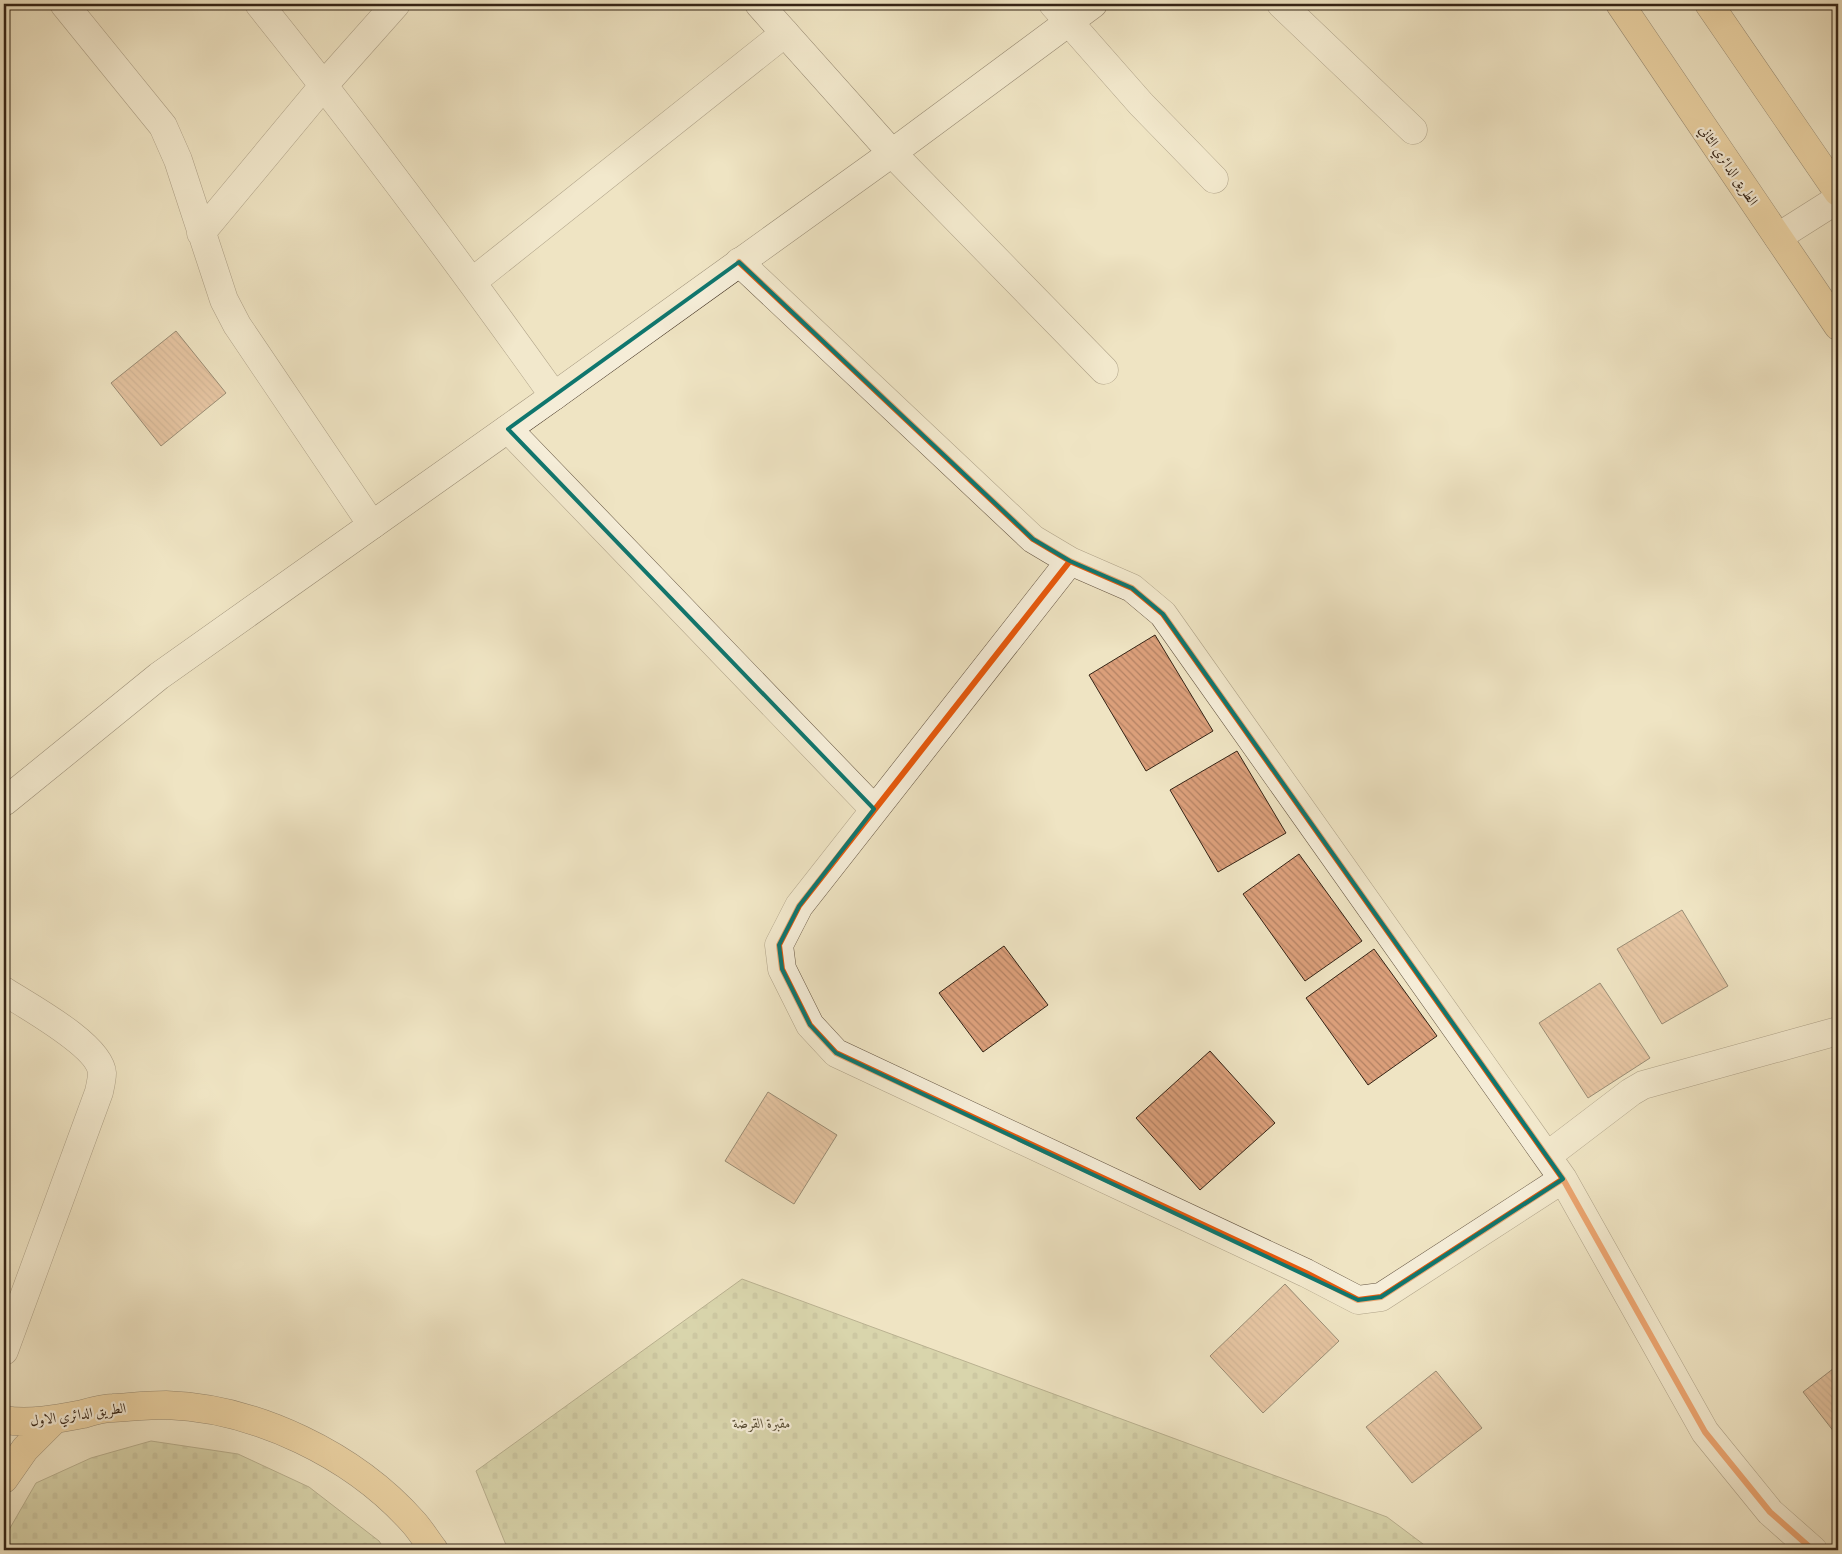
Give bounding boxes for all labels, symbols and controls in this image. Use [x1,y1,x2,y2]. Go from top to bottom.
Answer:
street label: الطريق الدائري الثاني [1693,122,1762,210]
street label: الطريق الدائري الاول [29,1399,128,1433]
park label: مقبرة القرضة [731,1415,791,1432]

